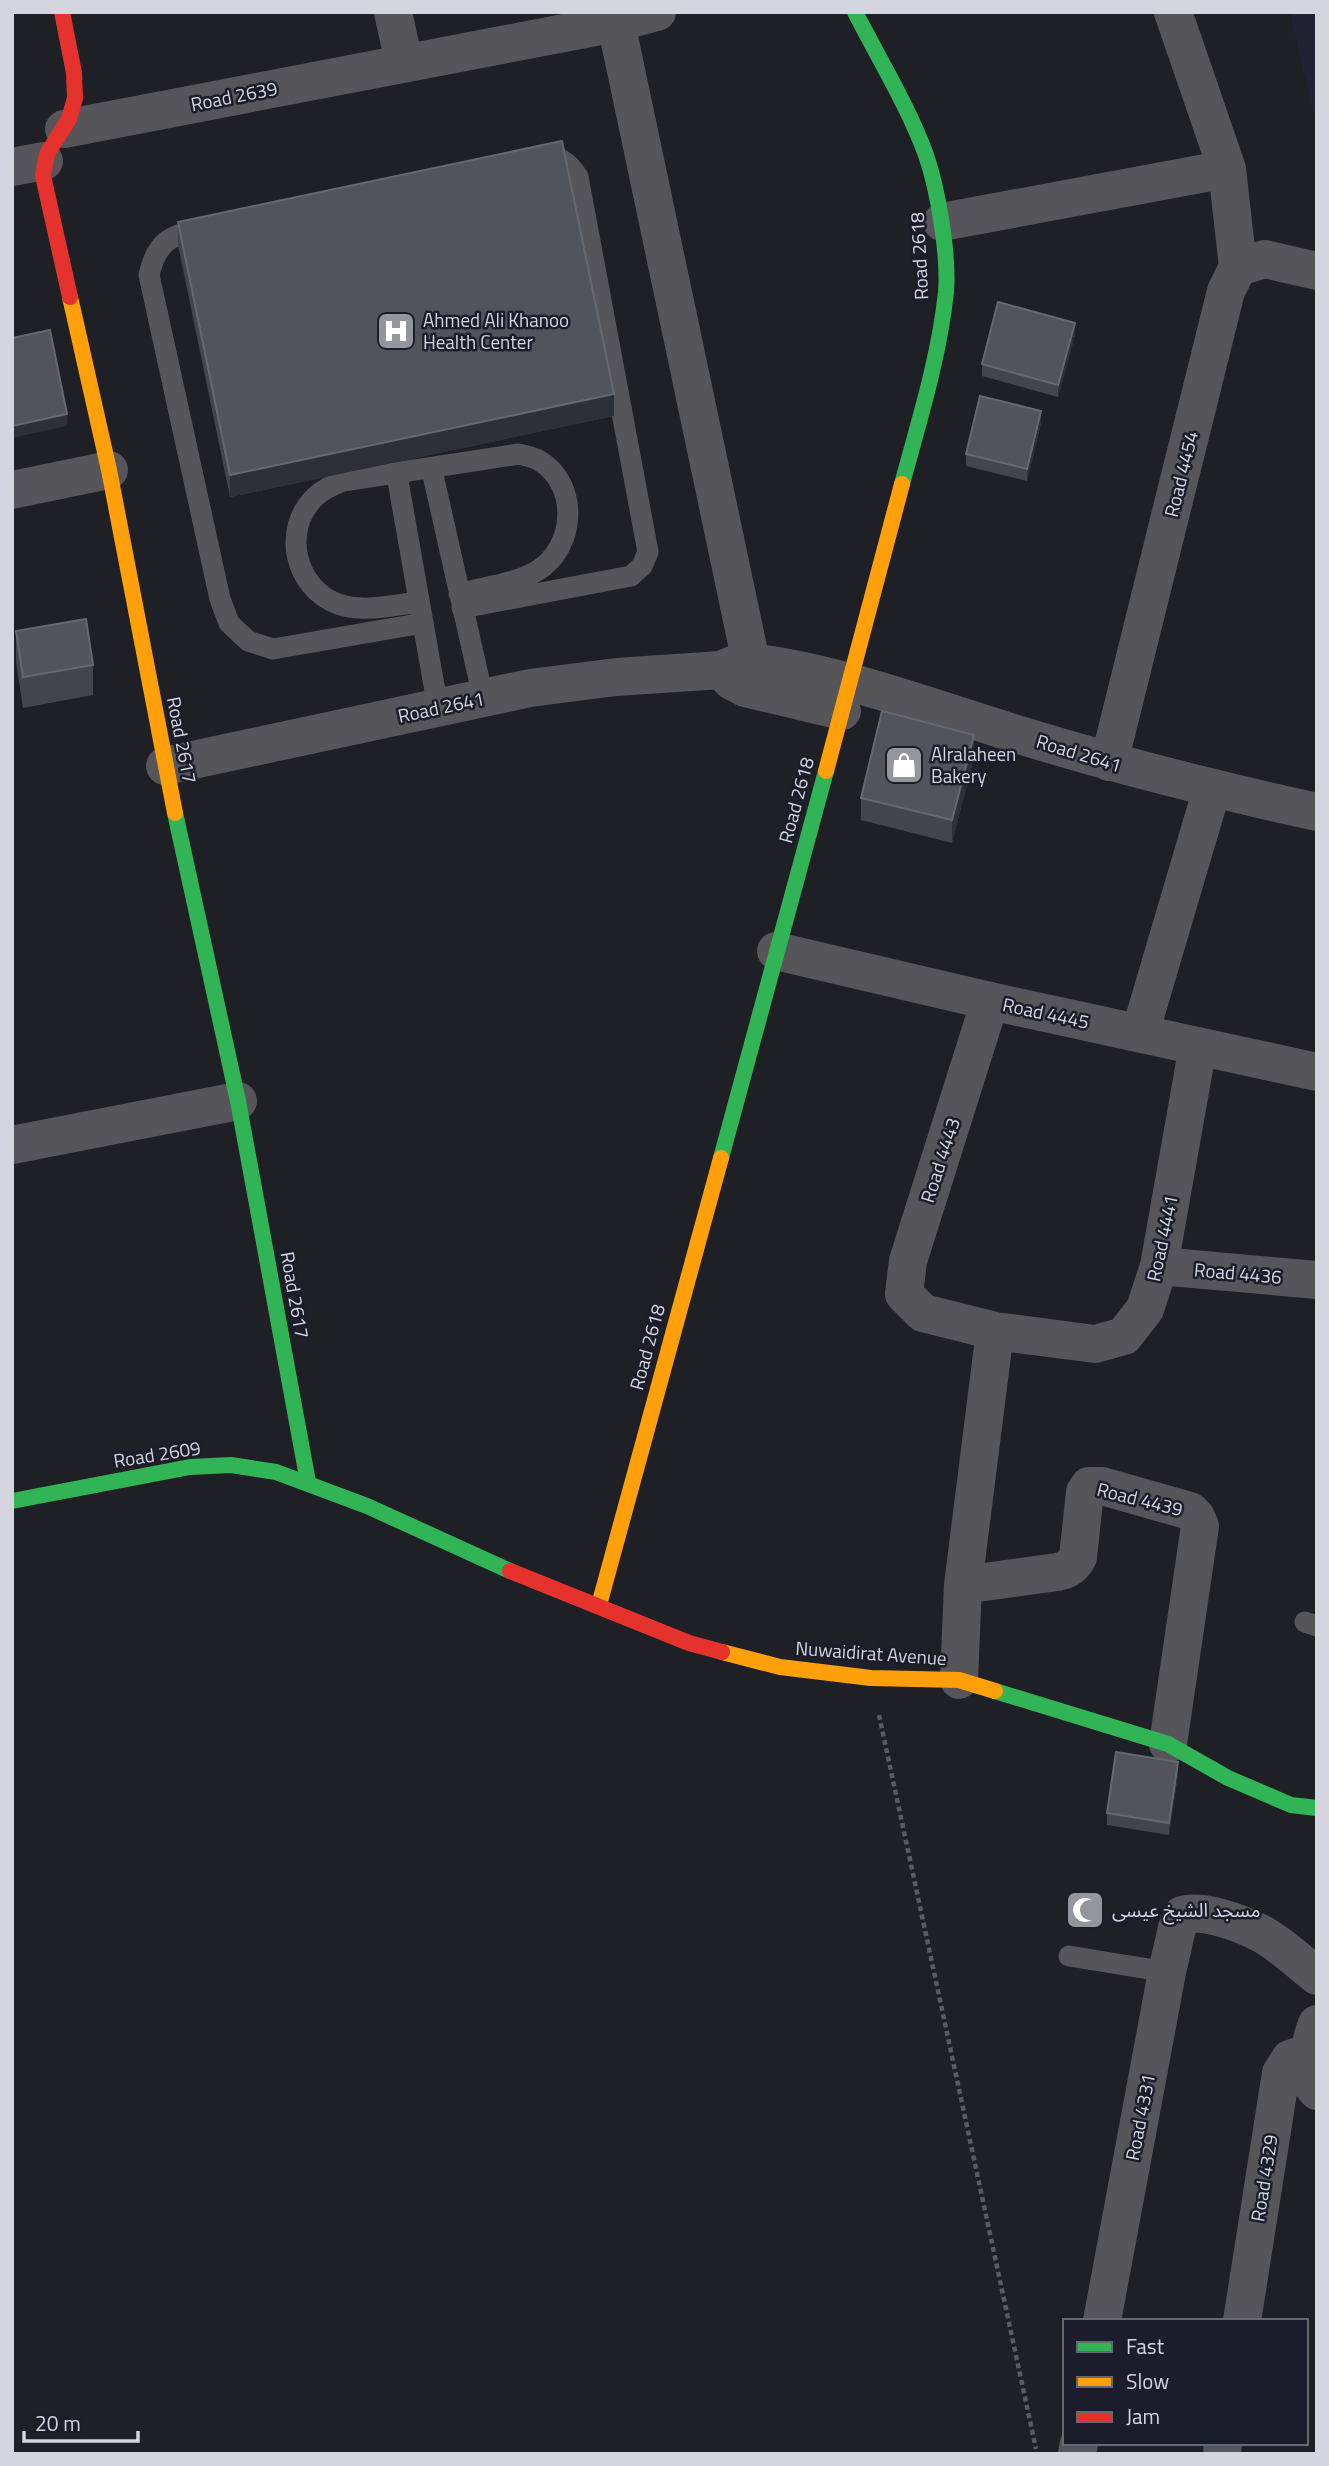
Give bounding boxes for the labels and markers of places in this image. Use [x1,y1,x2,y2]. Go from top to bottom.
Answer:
place label: Ahmed Ali Khanoo Health Center [423,305,569,356]
hospital icon: Ahmed Ali Khanoo Health Center [375,310,417,352]
place label: Alralaheen Bakery [931,739,1016,790]
shop icon: Alralaheen Bakery [883,744,925,786]
mosque icon: مسجد الشيخ عيسى [1064,1889,1106,1931]
place label: مسجد الشيخ عيسى [1112,1895,1261,1925]

